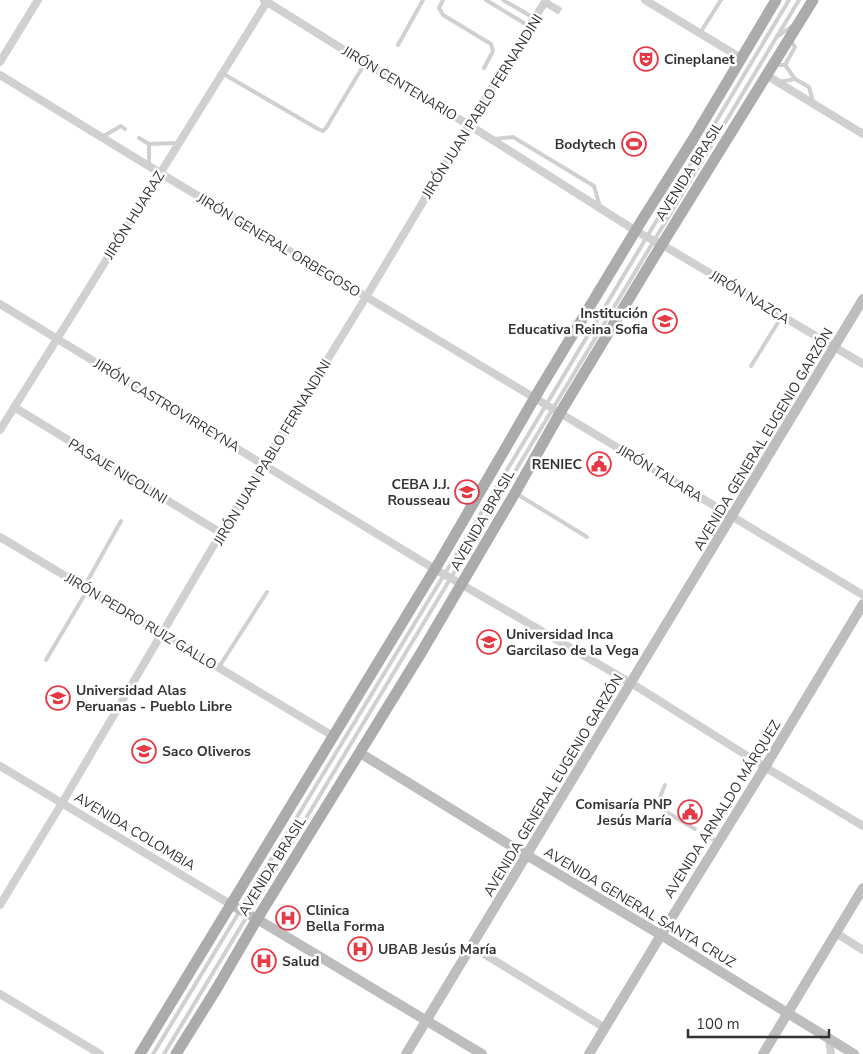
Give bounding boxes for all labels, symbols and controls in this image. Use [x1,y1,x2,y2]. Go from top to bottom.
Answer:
street label: JIRÓN JUAN PABLO FERNANDINI [417,11,547,203]
street label: JIRÓN CENTENARIO [338,41,461,125]
theatre icon: Cineplanet [633,46,659,72]
place label: Cineplanet [664,50,735,69]
street label: AVENIDA BRASIL [651,118,728,225]
sports icon: Bodytech [621,131,647,157]
place label: Bodytech [555,135,616,154]
street label: JIRÓN HUARAZ [99,168,169,264]
street label: JIRÓN GENERAL ORBEGOSO [193,188,364,302]
street label: JIRÓN NAZCA [705,266,793,329]
place label: Institución Educativa Reina Sofia [508,304,648,339]
school or university icon: Institución Educativa Reina Sofia [652,308,678,334]
street label: AVENIDA GENERAL EUGENIO GARZÓN [689,324,838,554]
street label: JIRÓN CASTROVIRREYNA [89,354,243,457]
street label: JIRÓN JUAN PABLO FERNANDINI [209,356,336,550]
street label: PASAJE NICOLINI [65,434,171,508]
street label: JIRÓN TALARA [613,440,706,506]
public building icon: RENIEC [586,451,612,477]
place label: RENIEC [532,455,582,474]
street label: AVENIDA BRASIL [446,466,519,574]
place label: CEBA J.J. Rousseau [387,475,450,510]
school or university icon: CEBA J.J. Rousseau [454,479,480,505]
street label: JIRÓN PEDRO RUIZ GALLO [60,568,220,674]
place label: Universidad Inca Garcilaso de la Vega [506,625,639,660]
school or university icon: Universidad Inca Garcilaso de la Vega [476,629,502,655]
street label: AVENIDA GENERAL EUGENIO GARZÓN [479,670,628,900]
place label: Universidad Alas Peruanas - Pueblo Libre [76,681,232,716]
school or university icon: Universidad Alas Peruanas - Pueblo Libre [45,685,71,711]
street label: AVENIDA ARNALDO MÁRQUEZ [660,717,785,902]
school or university icon: Saco Oliveros [131,738,157,764]
place label: Saco Oliveros [162,742,251,761]
street label: AVENIDA COLOMBIA [71,788,199,875]
place label: Comisaría PNP Jesús María [575,795,672,830]
public building icon: Comisaría PNP Jesús María [677,799,703,825]
street label: AVENIDA BRASIL [234,813,311,920]
street label: AVENIDA GENERAL SANTA CRUZ [540,843,739,972]
place label: Clinica Bella Forma [306,901,385,936]
hospital icon: Clinica Bella Forma [275,905,301,931]
hospital icon: UBAB Jesús María [347,936,373,962]
place label: UBAB Jesús María [378,940,496,959]
hospital icon: Salud [251,948,277,974]
place label: Salud [282,952,319,971]
scale bar [688,1006,829,1038]
text: 100 m [696,1014,740,1034]

